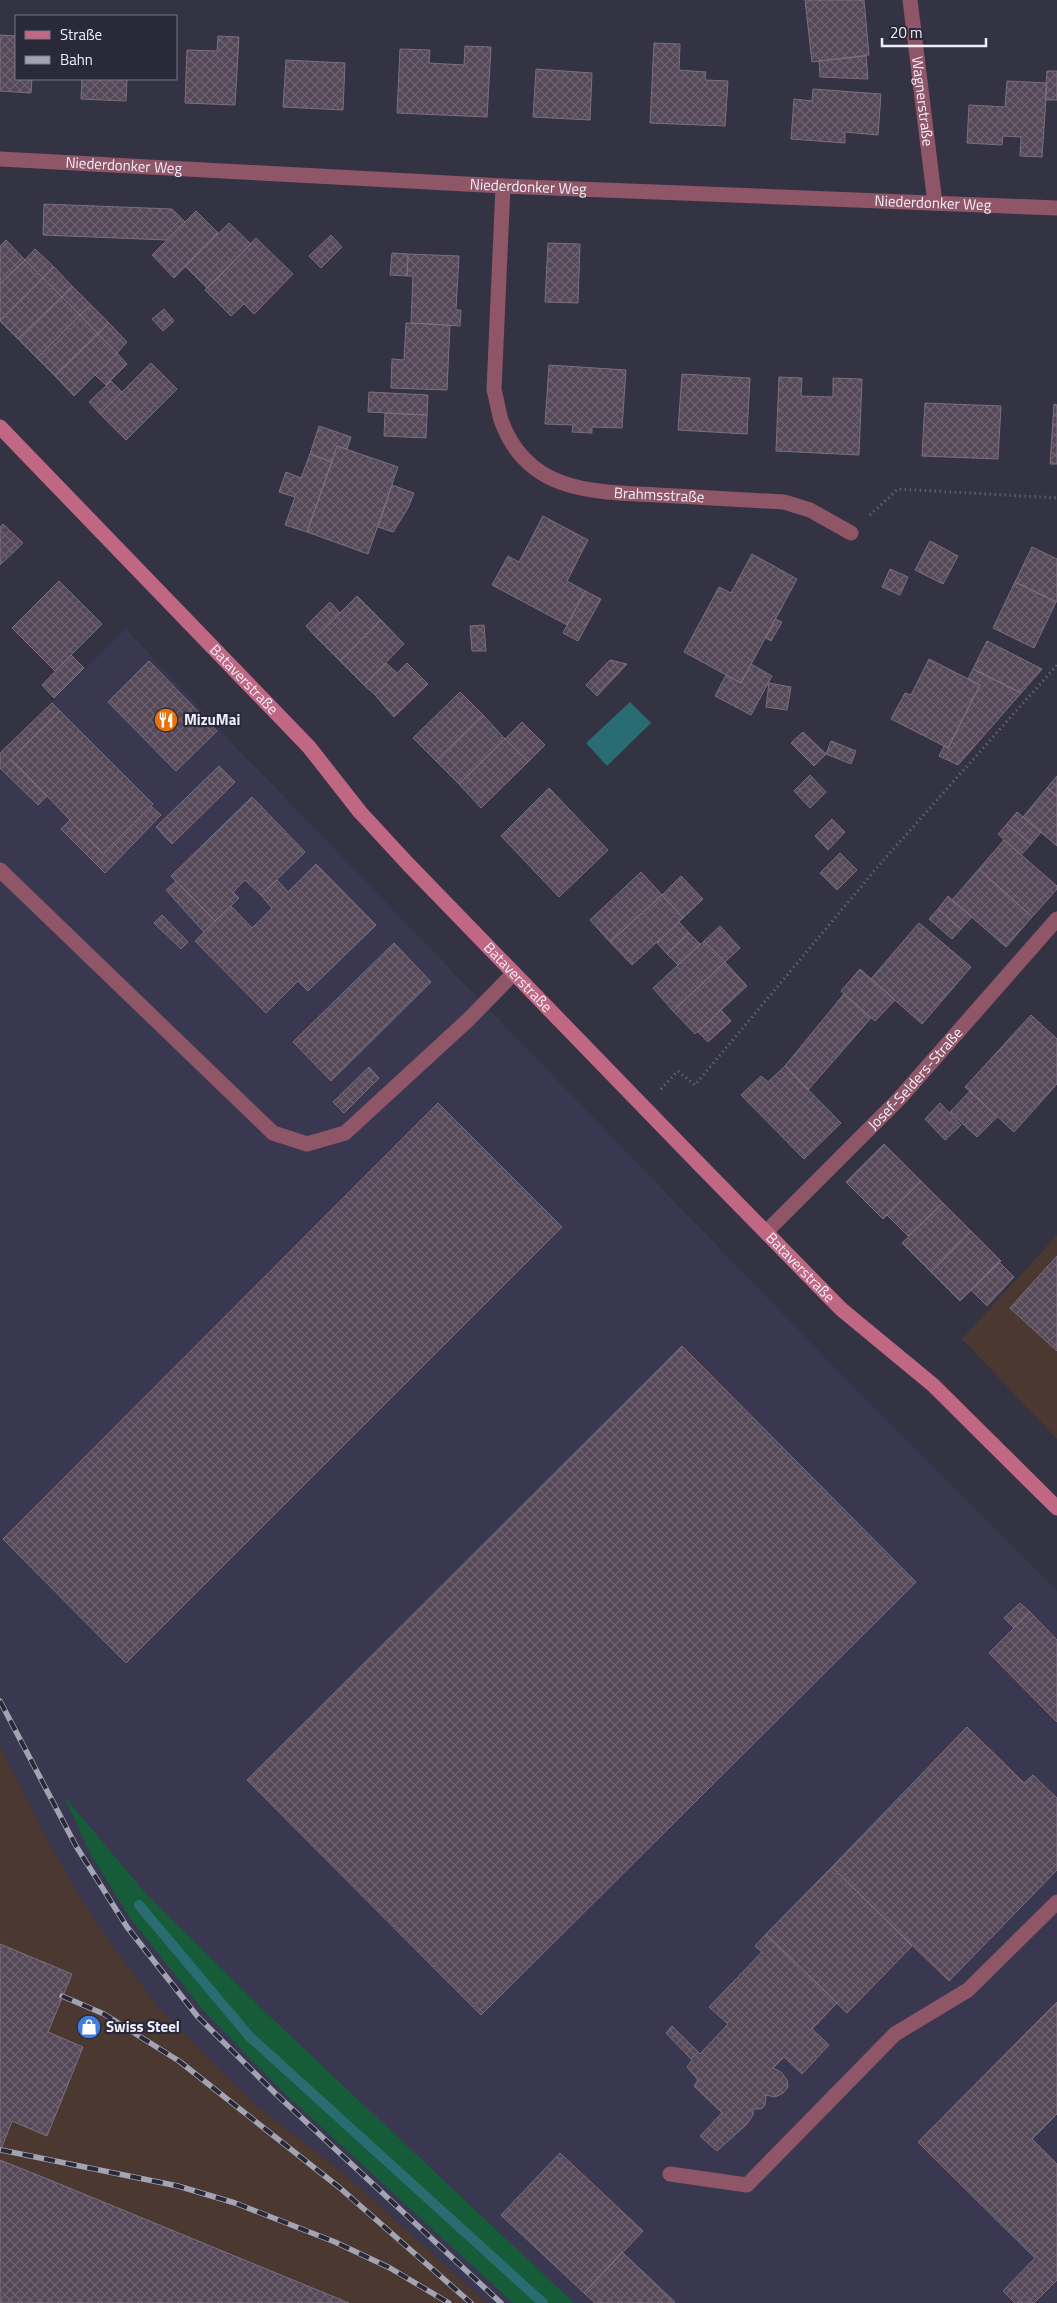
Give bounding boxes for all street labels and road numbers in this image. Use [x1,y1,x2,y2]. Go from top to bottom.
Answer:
street label: Wagnerstraße [906,55,940,147]
street label: Niederdonker Weg [65,151,183,180]
street label: Niederdonker Weg [469,172,587,200]
street label: Niederdonker Weg [874,189,992,216]
street label: Brahmsstraße [613,481,705,508]
street label: Bataverstraße [204,639,284,720]
street label: Bataverstraße [478,936,558,1017]
street label: Josef-Selders-Straße [862,1022,968,1135]
street label: Bataverstraße [761,1227,841,1308]

